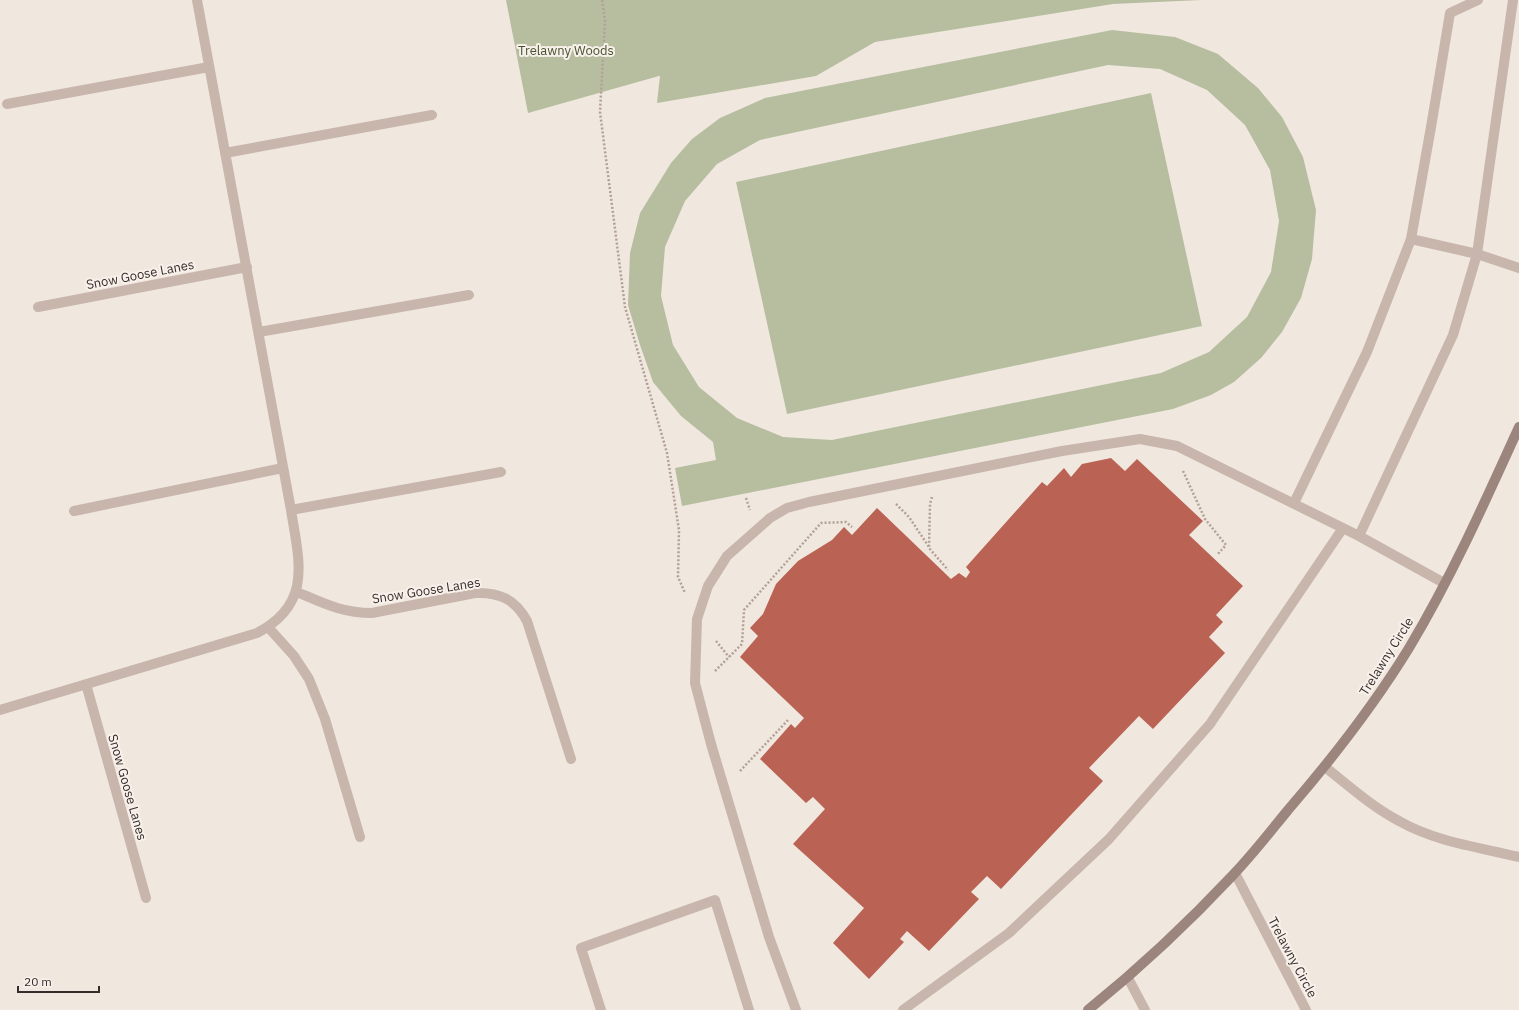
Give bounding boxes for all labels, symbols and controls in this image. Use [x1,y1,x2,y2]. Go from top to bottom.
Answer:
park label: Trelawny Woods [518,42,614,59]
street label: Snow Goose Lanes [85,256,196,293]
street label: Snow Goose Lanes [371,574,482,607]
street label: Trelawny Circle [1356,614,1417,699]
street label: Snow Goose Lanes [104,732,151,842]
street label: Trelawny Circle [1264,914,1321,1001]
scale bar [18,968,99,994]
text: 20 m [24,974,52,989]

